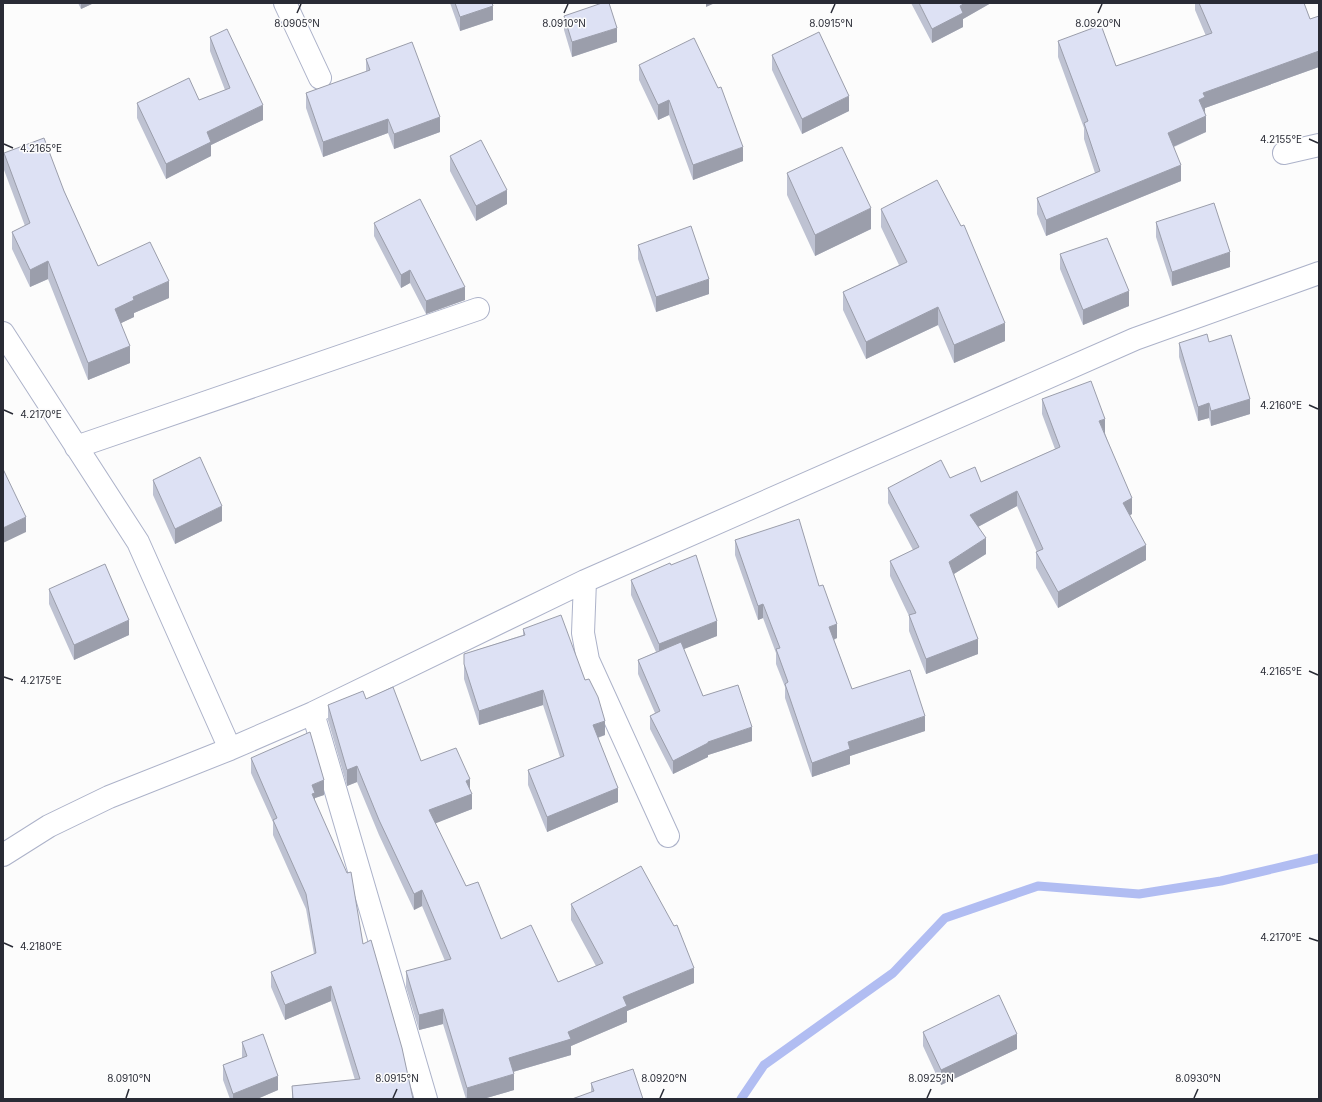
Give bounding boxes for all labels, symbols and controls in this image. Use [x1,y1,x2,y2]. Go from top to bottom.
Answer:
text: 8.0905°N [274,17,320,29]
text: 8.0910°N [542,17,586,29]
text: 8.0915°N [809,17,853,29]
text: 8.0920°N [1075,17,1121,29]
text: 4.2155°E [1260,133,1302,145]
text: 4.2165°E [20,142,62,154]
text: 4.2160°E [1260,399,1302,411]
text: 4.2170°E [20,408,62,420]
text: 4.2165°E [1260,665,1302,677]
text: 4.2175°E [20,674,62,686]
text: 4.2170°E [1260,931,1302,943]
text: 4.2180°E [20,940,62,952]
text: 8.0910°N [107,1072,151,1084]
text: 8.0915°N [375,1072,419,1084]
text: 8.0920°N [641,1072,687,1084]
text: 8.0925°N [908,1072,954,1084]
text: 8.0930°N [1175,1072,1221,1084]

